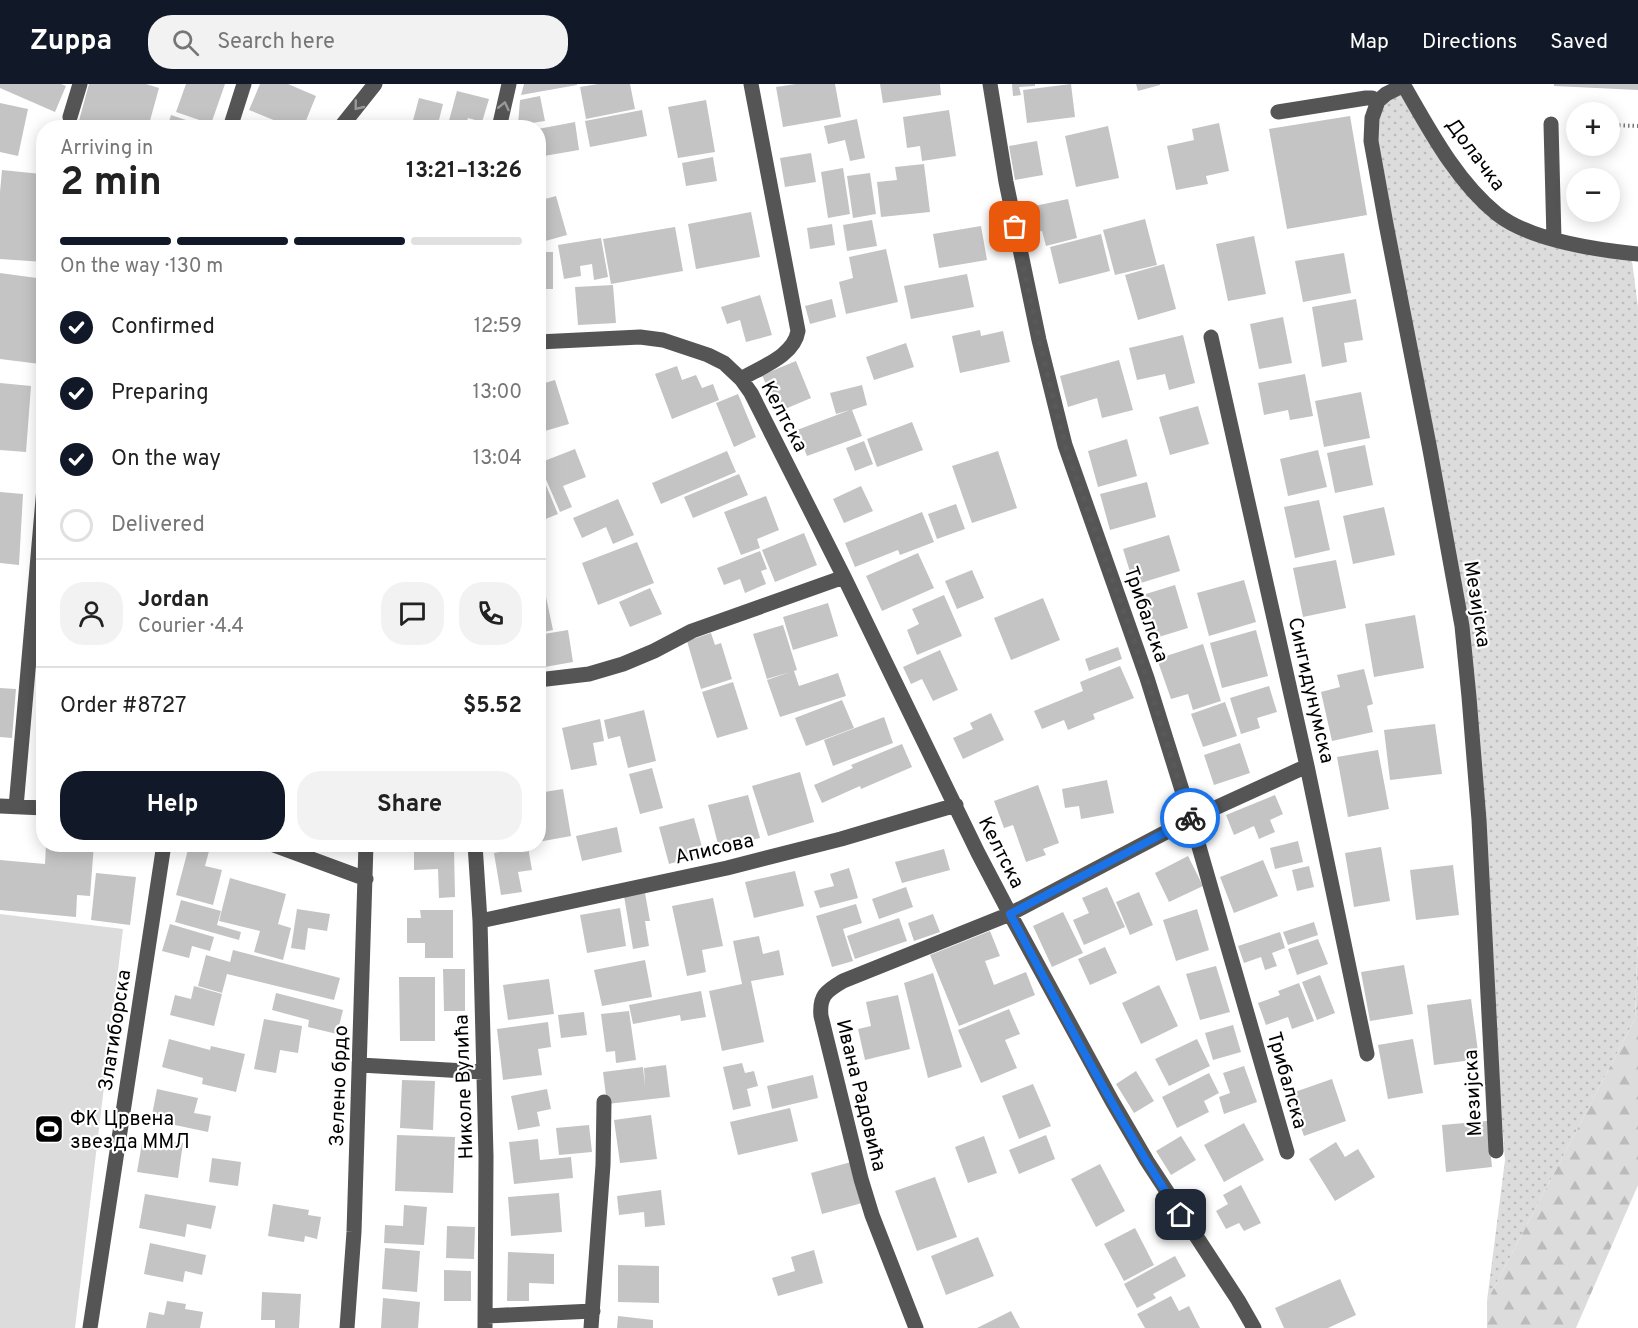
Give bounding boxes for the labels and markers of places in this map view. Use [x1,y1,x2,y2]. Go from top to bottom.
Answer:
pin [989,201,1040,252]
place label: ФК Црвена звезда ММЛ [70,1107,190,1156]
sports icon: ФК Црвена звезда ММЛ [33,1113,65,1145]
pin [1155,1189,1206,1240]

